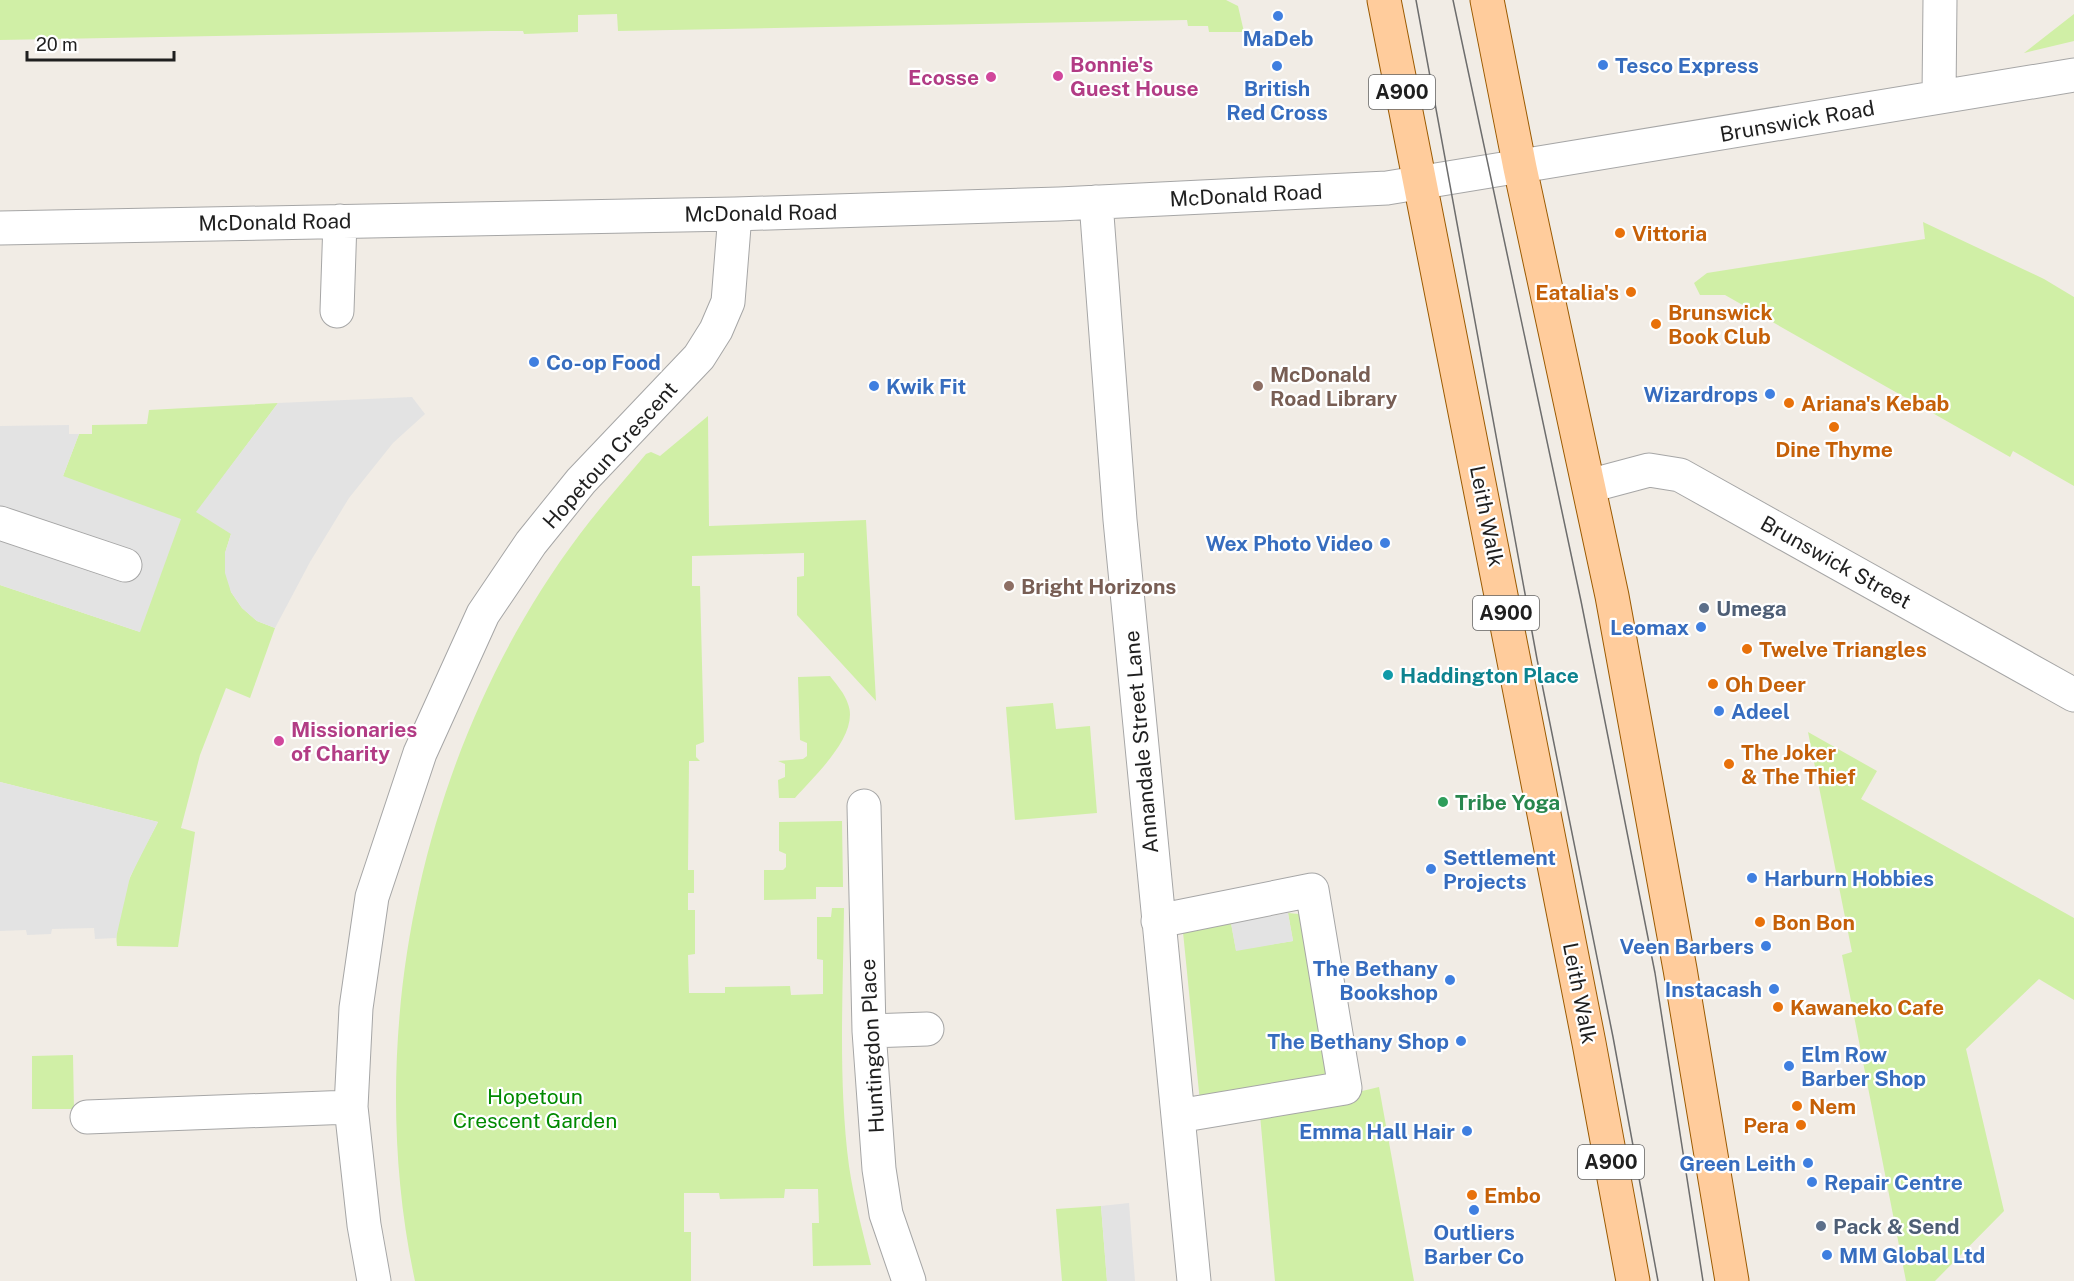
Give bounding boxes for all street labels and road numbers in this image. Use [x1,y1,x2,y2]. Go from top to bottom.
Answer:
road number: A900 [1369,75,1435,109]
street label: Brunswick Road [1718,95,1876,147]
street label: McDonald Road [1169,179,1323,211]
street label: McDonald Road [684,199,838,227]
street label: McDonald Road [198,208,352,236]
street label: Hopetoun Crescent [537,376,683,534]
street label: Leith Walk [1465,463,1509,569]
street label: Brunswick Street [1756,510,1916,614]
road number: A900 [1473,596,1539,630]
street label: Annandale Street Lane [1119,630,1163,854]
street label: Leith Walk [1558,940,1602,1046]
street label: Huntingdon Place [855,958,889,1134]
road number: A900 [1578,1145,1644,1179]

